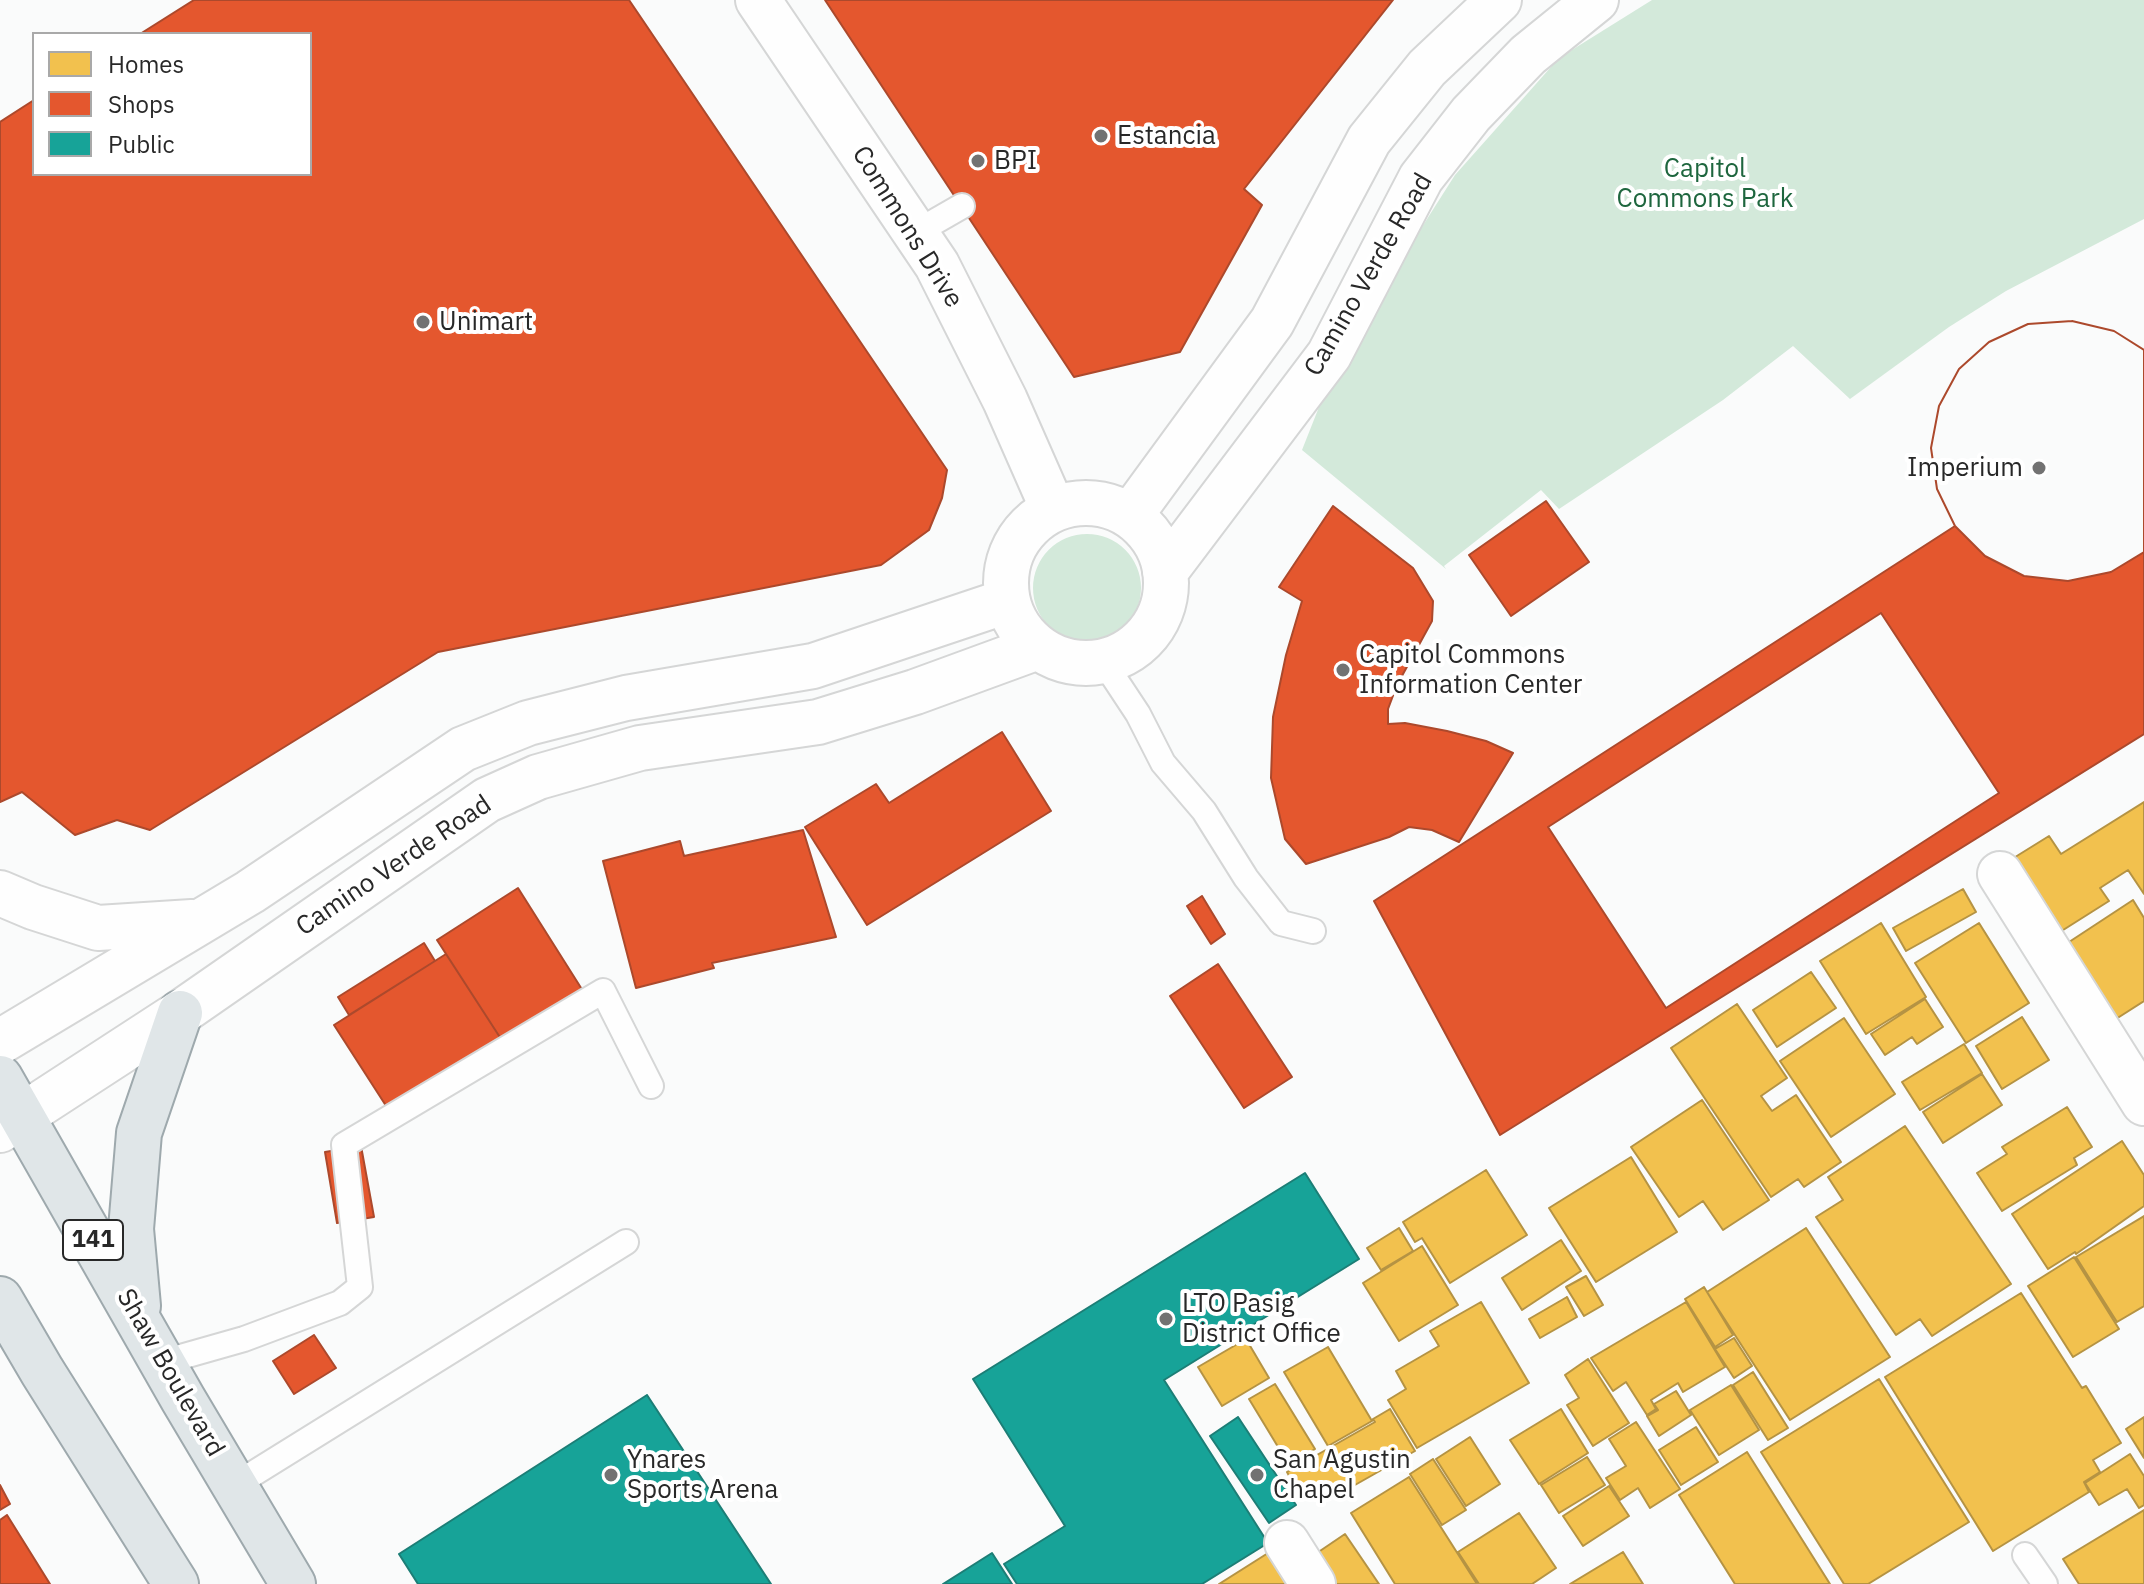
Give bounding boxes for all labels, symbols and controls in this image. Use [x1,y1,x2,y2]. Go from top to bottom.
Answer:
legend [32,32,312,176]
text: Homes [108,48,184,80]
text: Shops [108,88,175,120]
place label: Estancia [1117,120,1216,152]
marker: Estancia [1092,127,1110,145]
text: Public [108,128,175,160]
street label: Commons Drive [845,140,969,314]
place label: BPI [994,145,1037,177]
marker: BPI [969,152,987,170]
park label: Capitol Commons Park [1617,153,1793,214]
street label: Camino Verde Road [1298,168,1440,382]
place label: Unimart [439,306,533,338]
marker: Unimart [414,313,432,331]
place label: Imperium [1907,452,2023,484]
marker: Imperium [2030,459,2048,477]
place label: Capitol Commons Information Center [1359,639,1582,700]
marker: Capitol Commons Information Center [1334,661,1352,679]
street label: Camino Verde Road [290,789,498,943]
road number: 141 [63,1220,123,1260]
street label: Shaw Boulevard [109,1284,231,1462]
place label: LTO Pasig District Office [1182,1288,1341,1350]
marker: LTO Pasig District Office [1157,1310,1175,1328]
place label: Ynares Sports Arena [627,1444,778,1506]
place label: San Agustin Chapel [1273,1444,1411,1506]
marker: Ynares Sports Arena [602,1466,620,1484]
marker: San Agustin Chapel [1248,1466,1266,1484]

